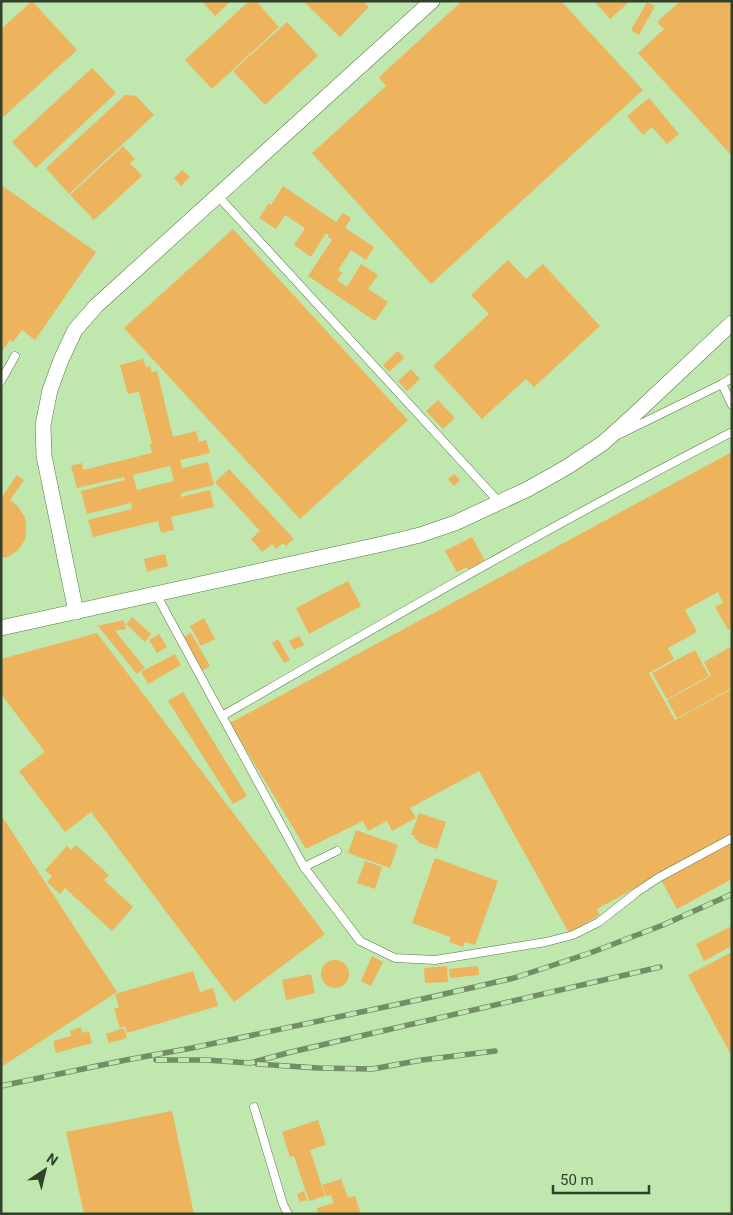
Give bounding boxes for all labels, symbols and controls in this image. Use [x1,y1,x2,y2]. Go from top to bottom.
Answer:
north arrow [20,1145,70,1195]
text: N [44,1150,61,1169]
scale bar [553,1162,649,1194]
text: 50 m [560,1171,594,1189]

